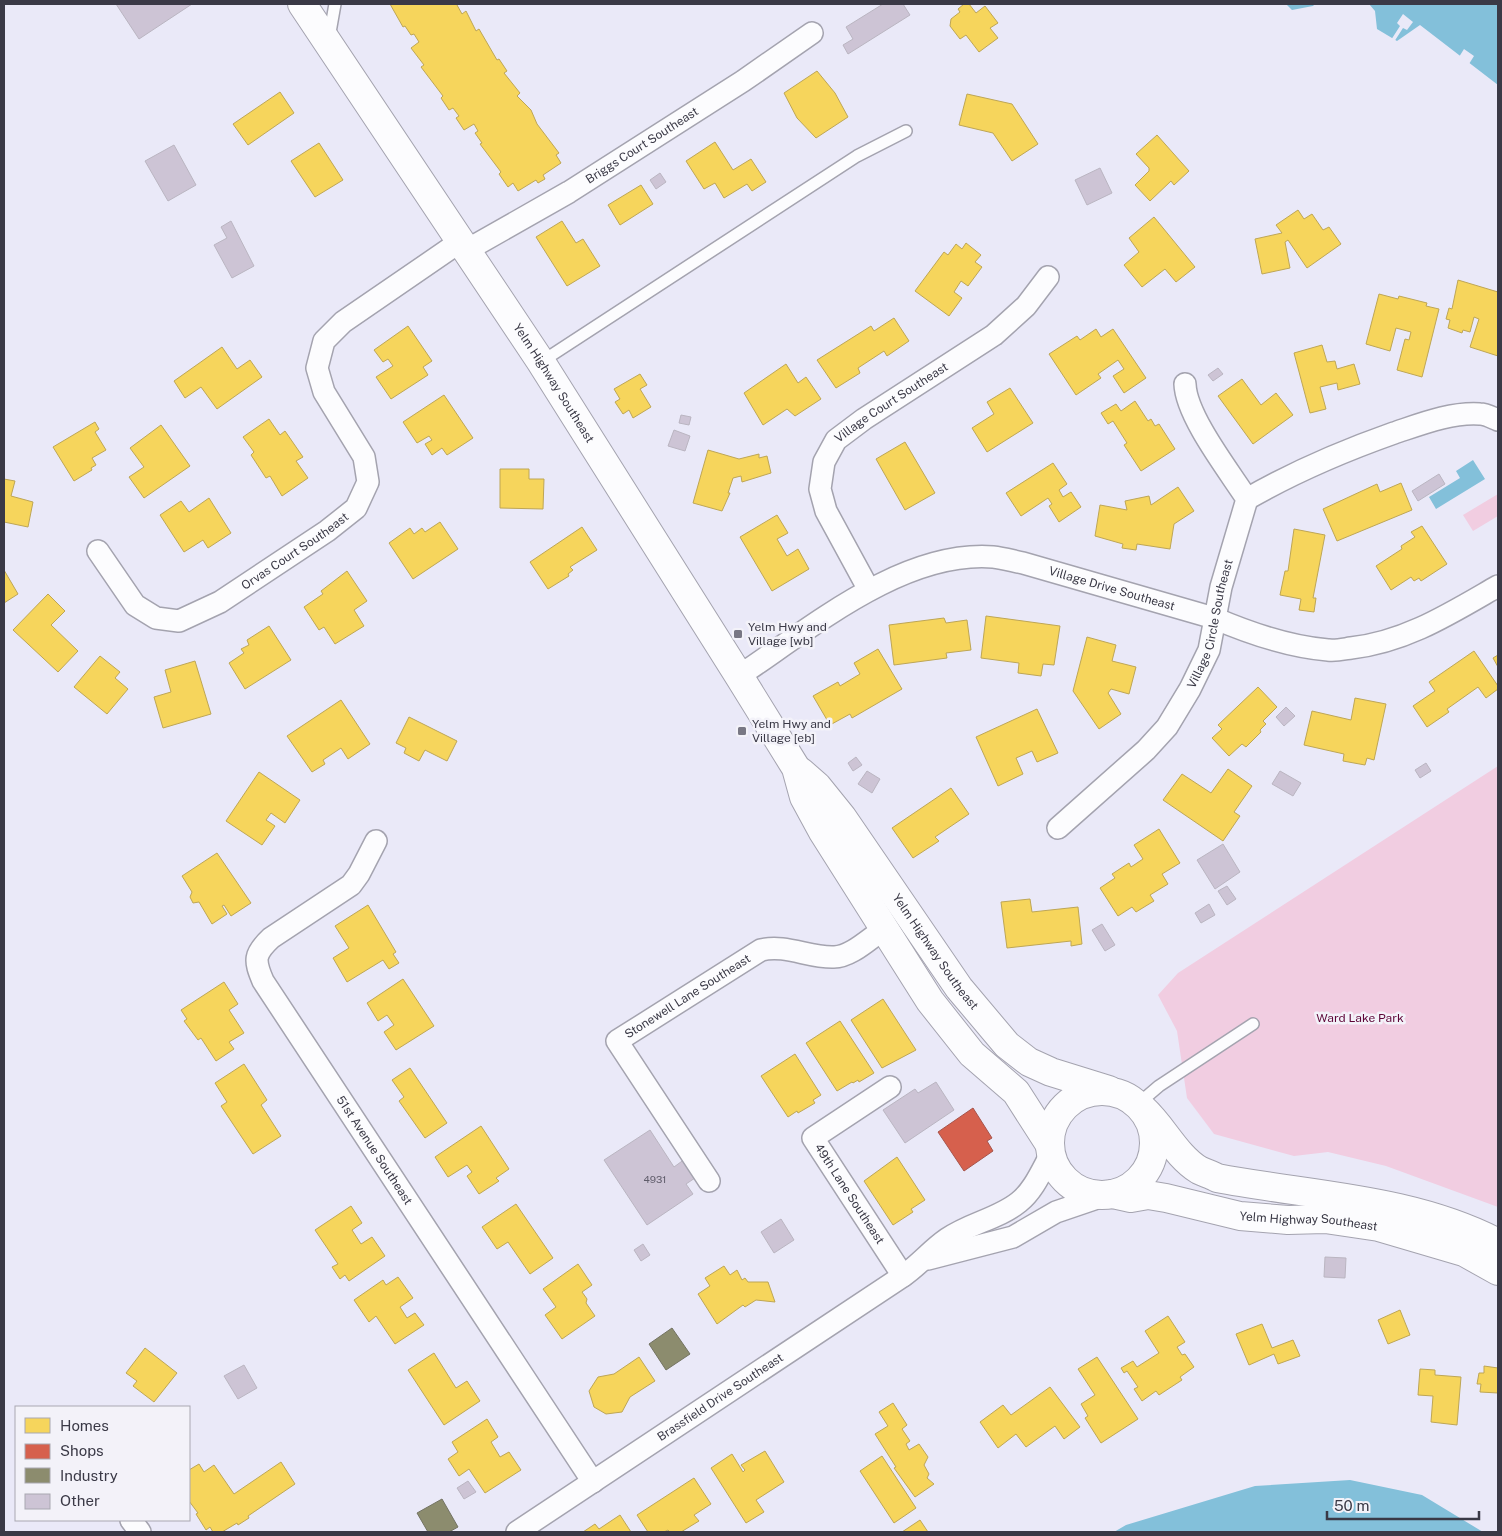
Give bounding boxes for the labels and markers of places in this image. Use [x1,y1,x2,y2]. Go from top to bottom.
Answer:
place label: Yelm Hwy and Village [wb] [748,620,827,648]
marker: Yelm Hwy and Village [wb] [732,628,744,640]
place label: Yelm Hwy and Village [eb] [752,717,831,745]
marker: Yelm Hwy and Village [eb] [736,725,748,737]

